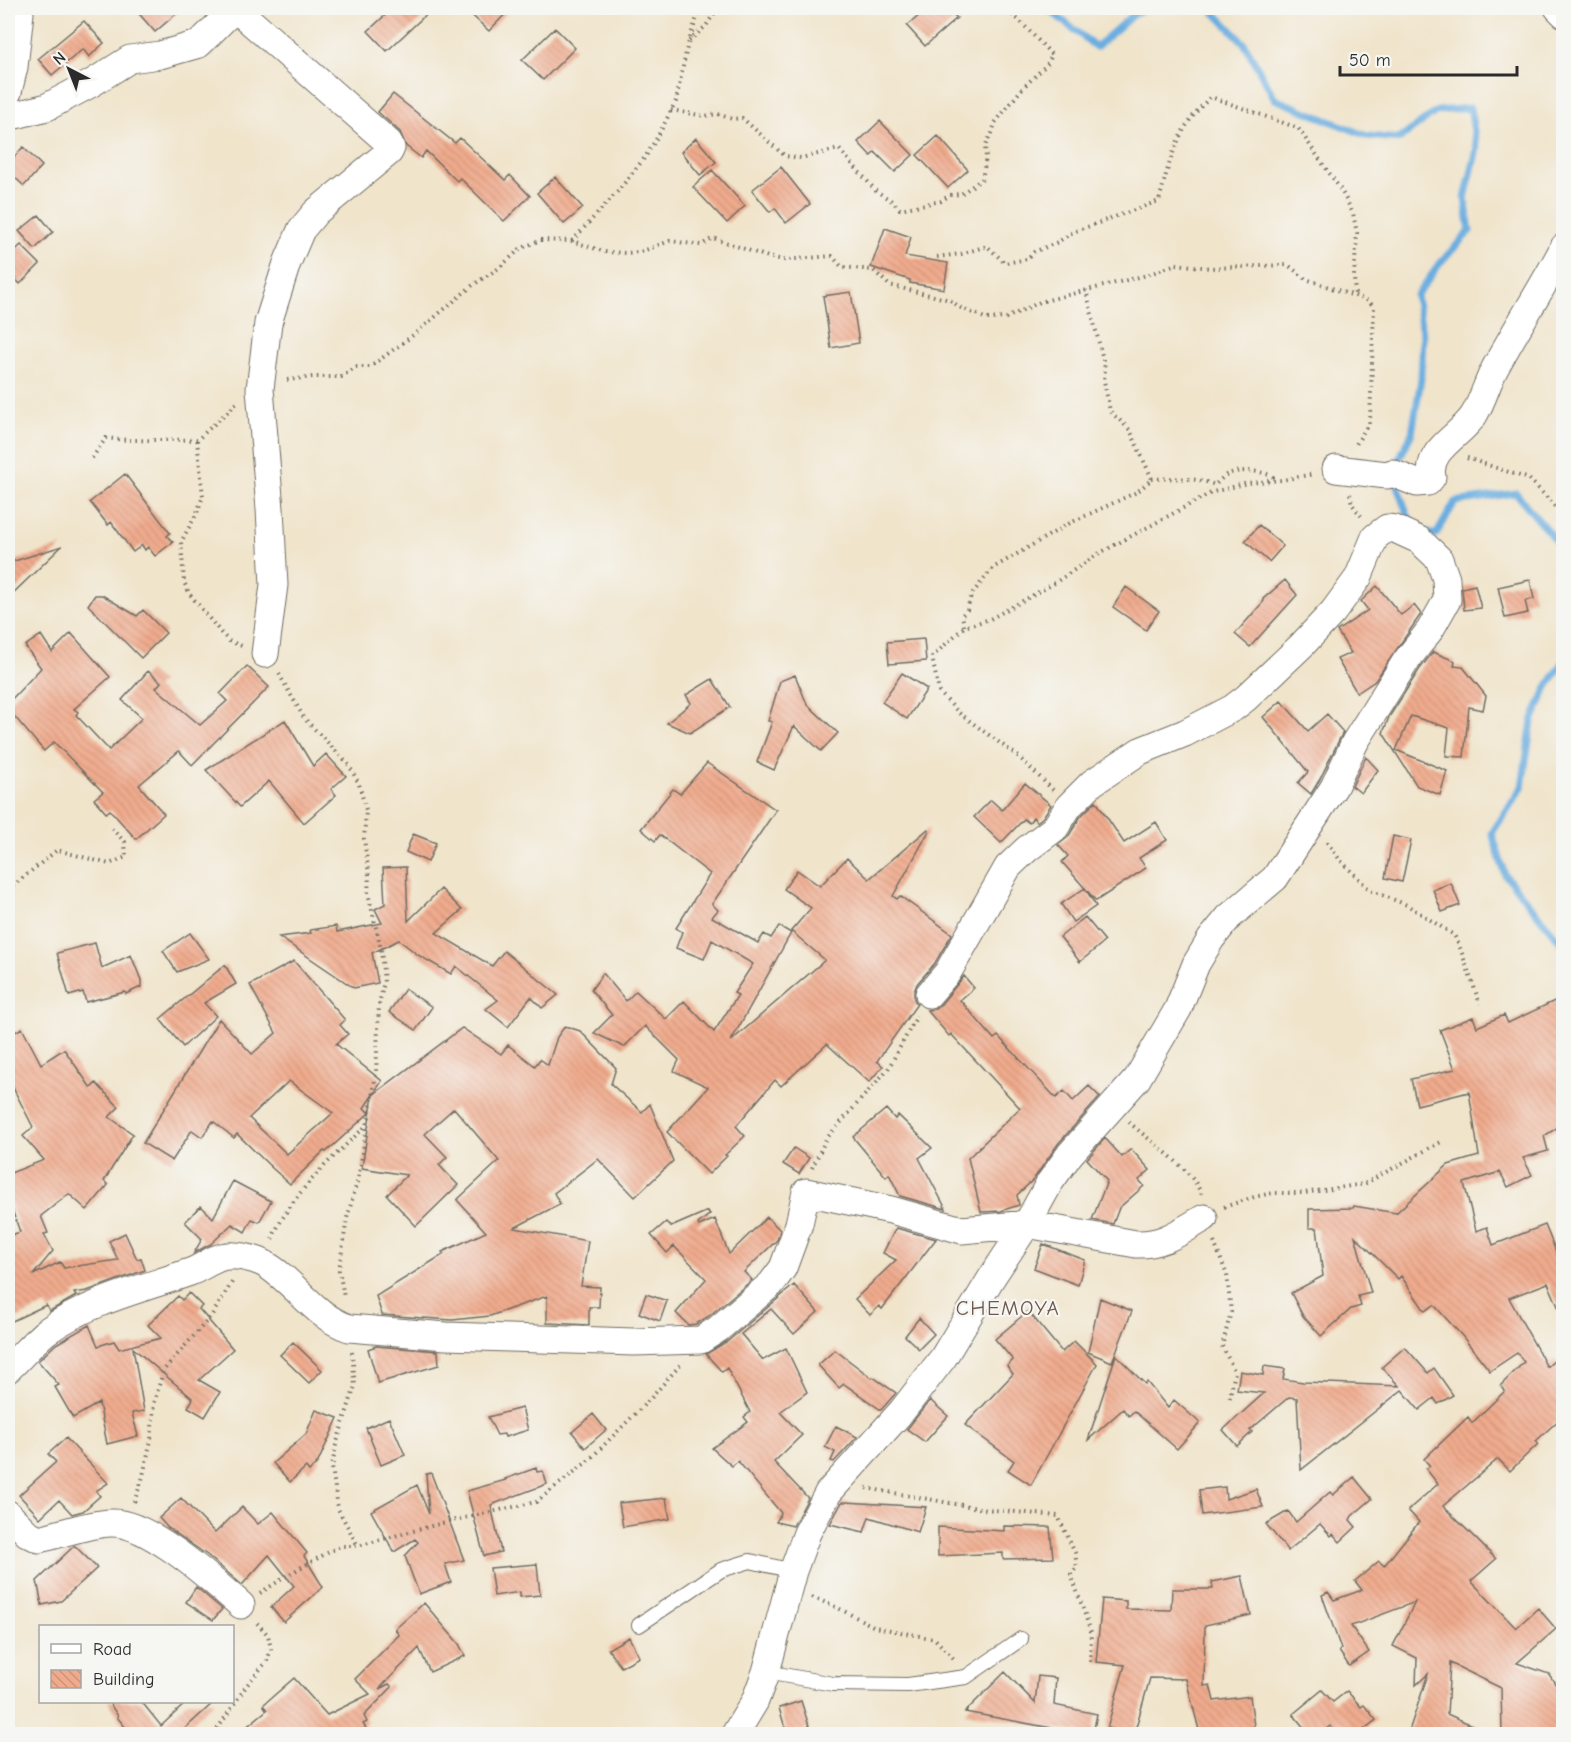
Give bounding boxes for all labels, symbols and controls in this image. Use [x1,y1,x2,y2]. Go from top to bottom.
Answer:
north arrow [39,39,99,99]
scale bar [1340,39,1517,77]
text: N [50,48,70,69]
text: 50 m [1349,50,1391,71]
district label: CHEMOYA [956,1296,1060,1320]
legend [39,1625,234,1703]
text: Road [93,1639,132,1660]
text: Building [93,1669,155,1690]

